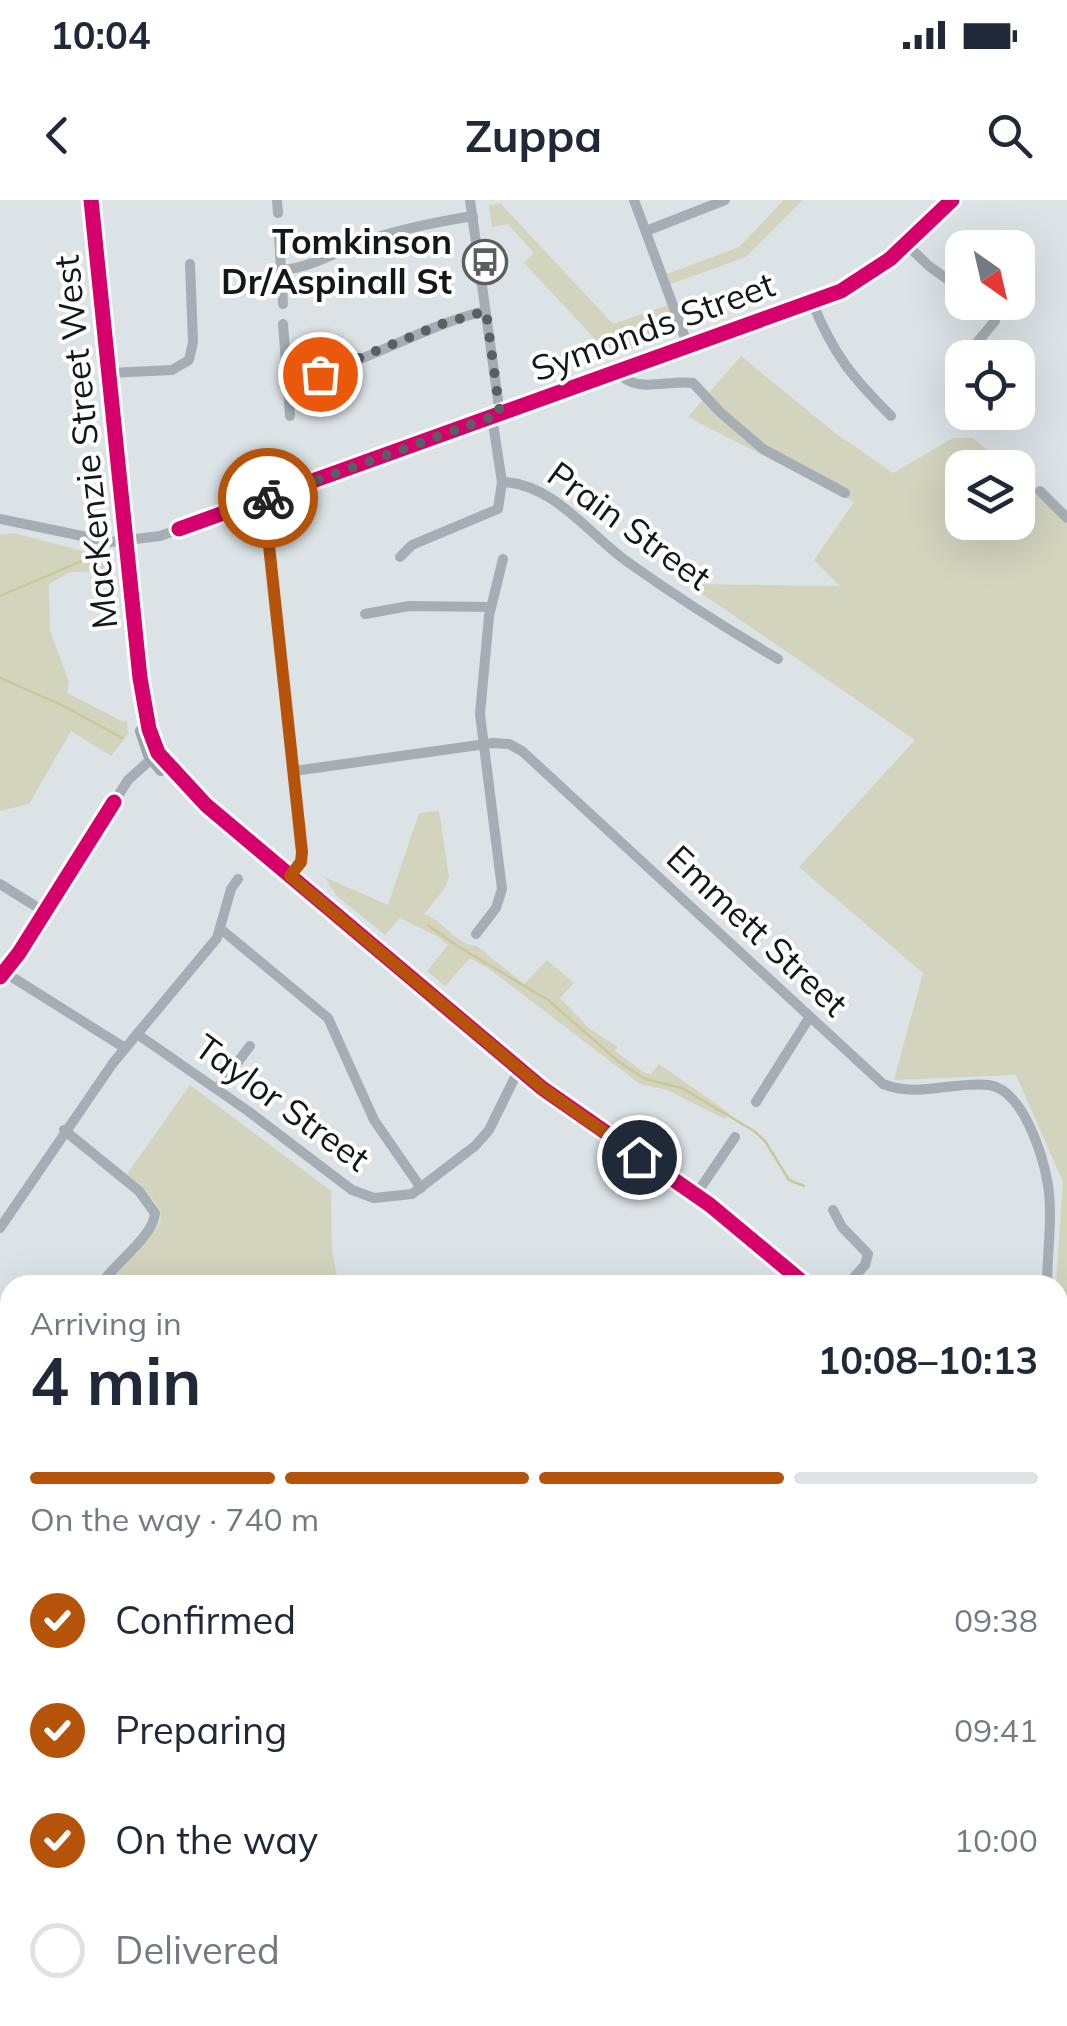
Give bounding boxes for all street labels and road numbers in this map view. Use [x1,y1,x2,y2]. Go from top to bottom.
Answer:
street label: MacKenzie Street West [43,253,127,631]
street label: Symonds Street [525,262,780,390]
street label: Prain Street [540,451,720,599]
street label: Emmett Street [658,835,857,1025]
street label: Taylor Street [187,1024,378,1180]

